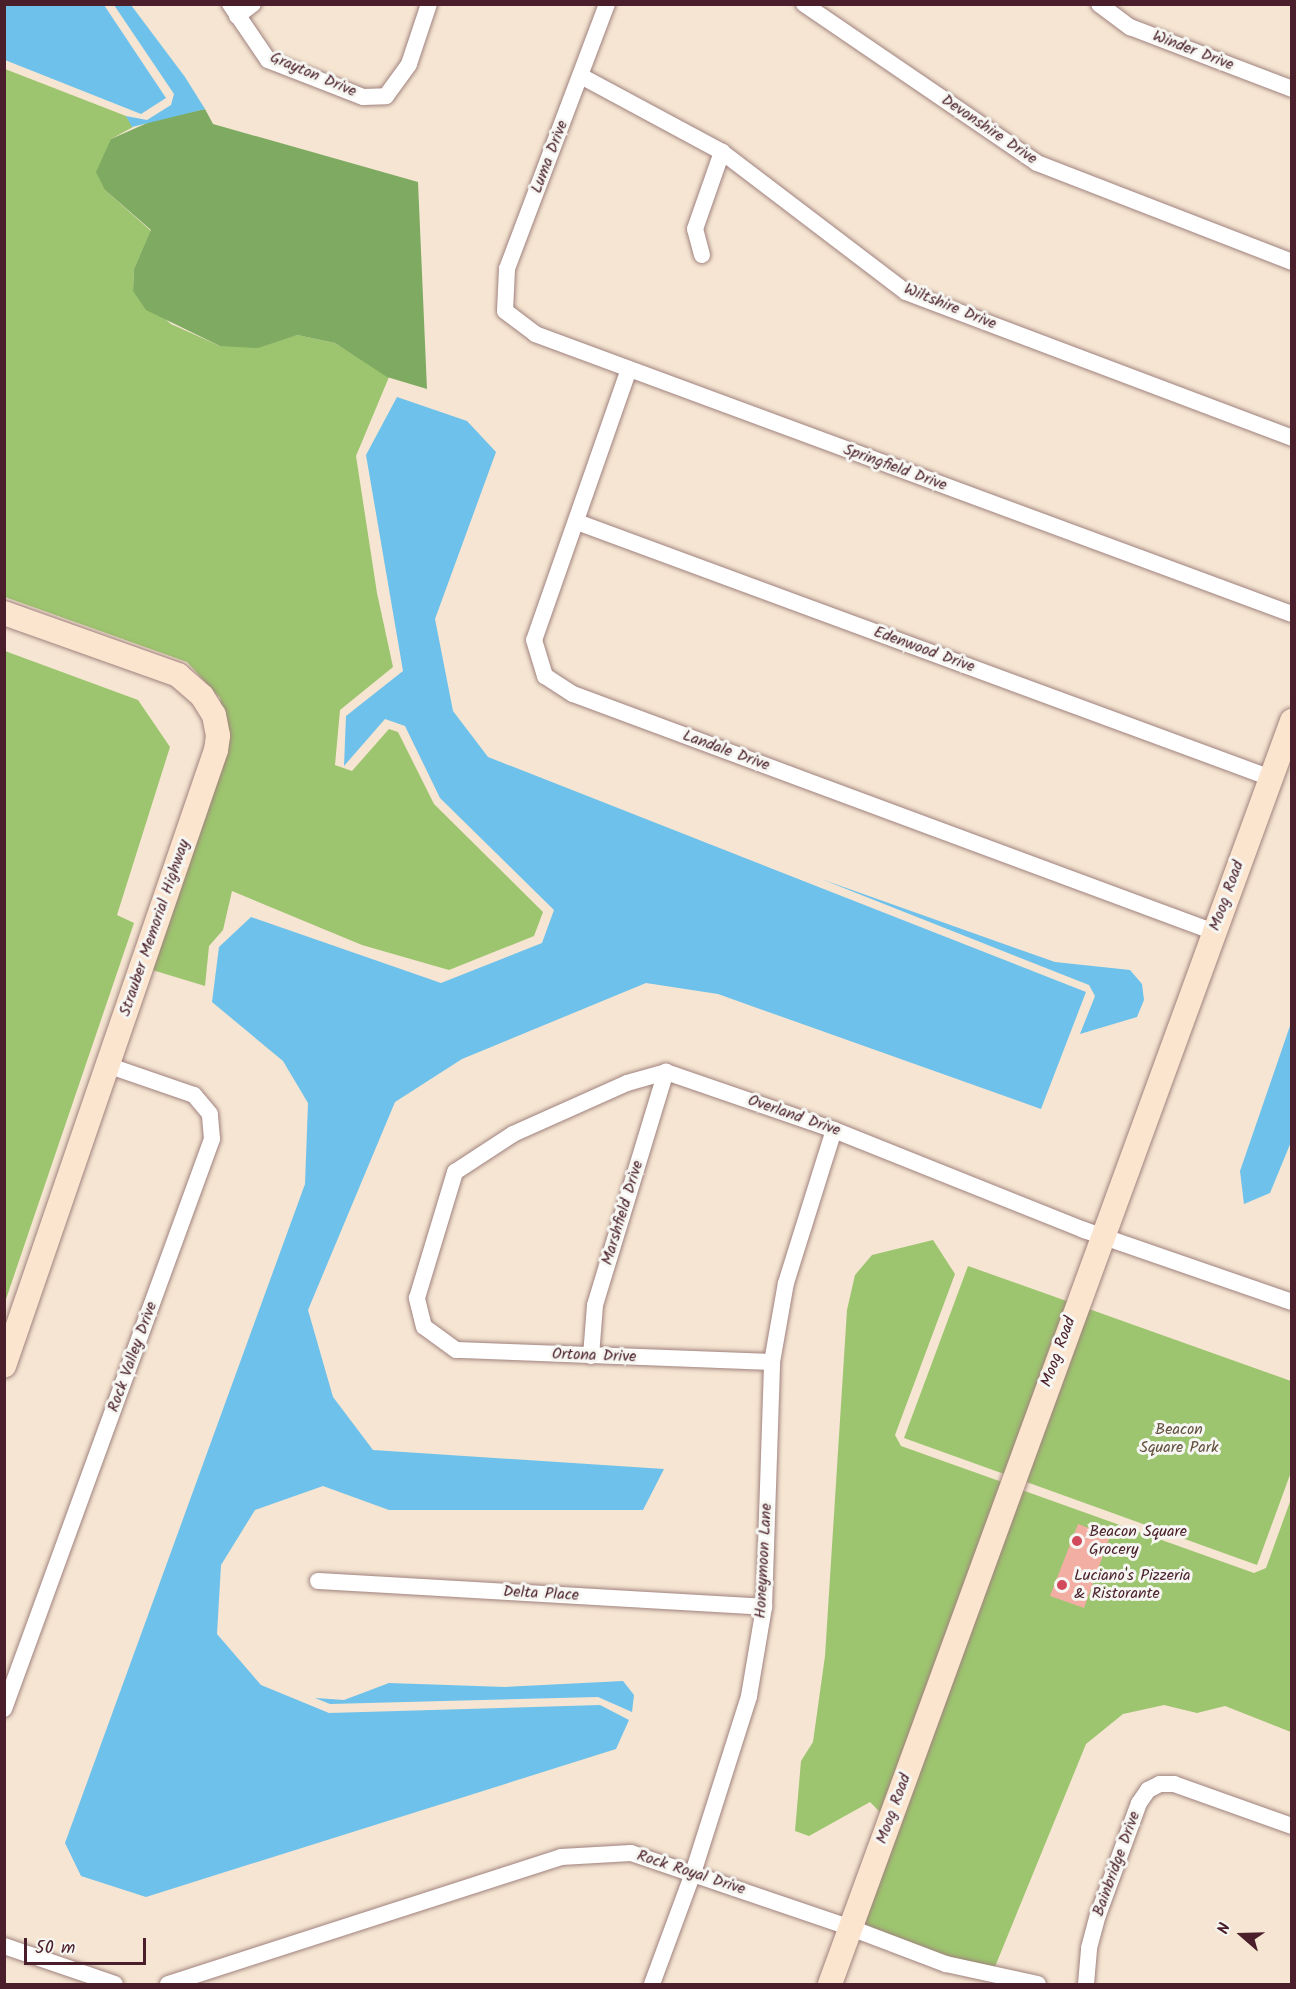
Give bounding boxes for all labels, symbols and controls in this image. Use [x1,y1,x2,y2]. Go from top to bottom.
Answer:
street label: Winder Drive [1150,27,1236,75]
street label: Grayton Drive [267,48,359,102]
street label: Devonshire Drive [937,91,1041,169]
street label: Luma Drive [527,118,573,196]
street label: Wiltshire Drive [901,280,999,334]
street label: Springfield Drive [841,440,949,496]
street label: Edenwood Drive [871,623,977,677]
street label: Landale Drive [680,726,772,776]
street label: Strauber Memorial Highway [116,837,194,1019]
street label: Moog Road [1205,858,1249,934]
street label: Overland Drive [745,1091,843,1141]
street label: Marshfield Drive [598,1158,648,1268]
street label: Rock Valley Drive [104,1299,162,1415]
street label: Moog Road [1037,1314,1081,1390]
street label: Ortona Drive [552,1345,636,1367]
park label: Beacon Square Park [1139,1420,1219,1458]
street label: Honeymoon Lane [751,1503,777,1619]
place label: Beacon Square Grocery [1089,1522,1187,1560]
marker: Beacon Square Grocery [1070,1534,1084,1548]
place label: Luciano's Pizzeria & Ristorante [1074,1566,1191,1604]
marker: Luciano's Pizzeria & Ristorante [1055,1578,1069,1592]
street label: Delta Place [503,1582,579,1606]
street label: Moog Road [872,1771,916,1847]
street label: Bainbridge Drive [1089,1809,1145,1919]
street label: Rock Royal Drive [634,1846,748,1900]
north arrow [1212,1905,1272,1965]
text: N [1211,1920,1238,1938]
scale bar [27,1926,148,1964]
text: 50 m [35,1934,75,1963]

